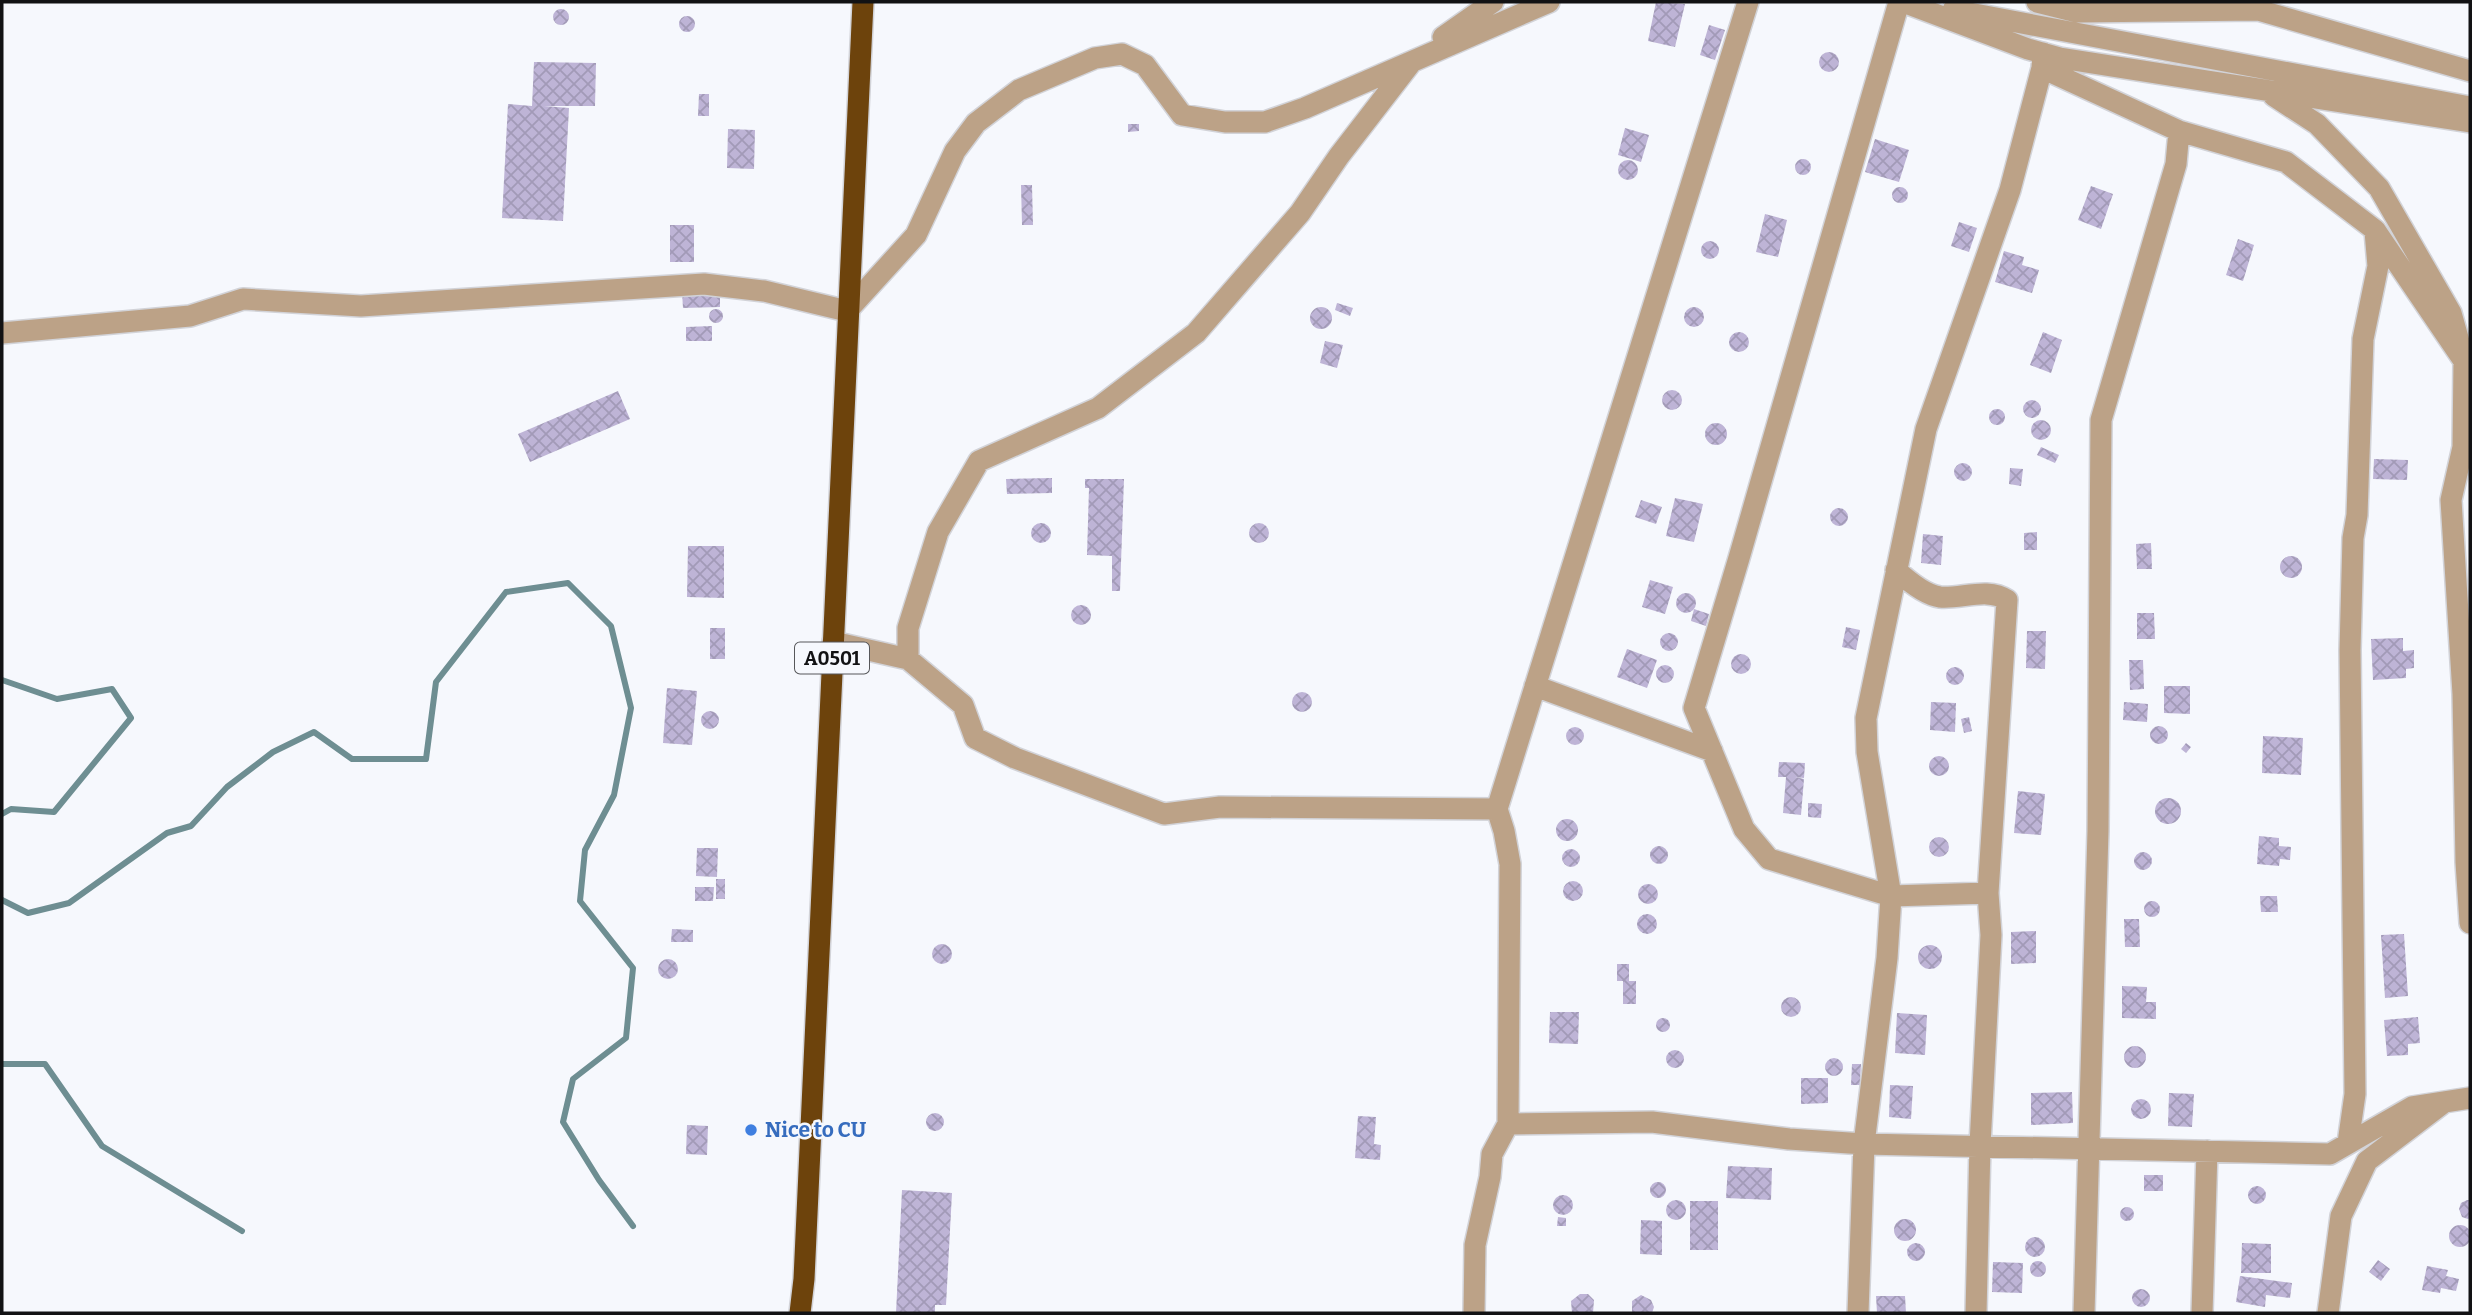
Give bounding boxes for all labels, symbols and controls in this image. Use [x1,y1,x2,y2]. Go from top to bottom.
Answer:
road number: A0501 [795,642,869,674]
place label: Nice to CU [765,1117,867,1143]
marker: Nice to CU [743,1122,759,1138]

